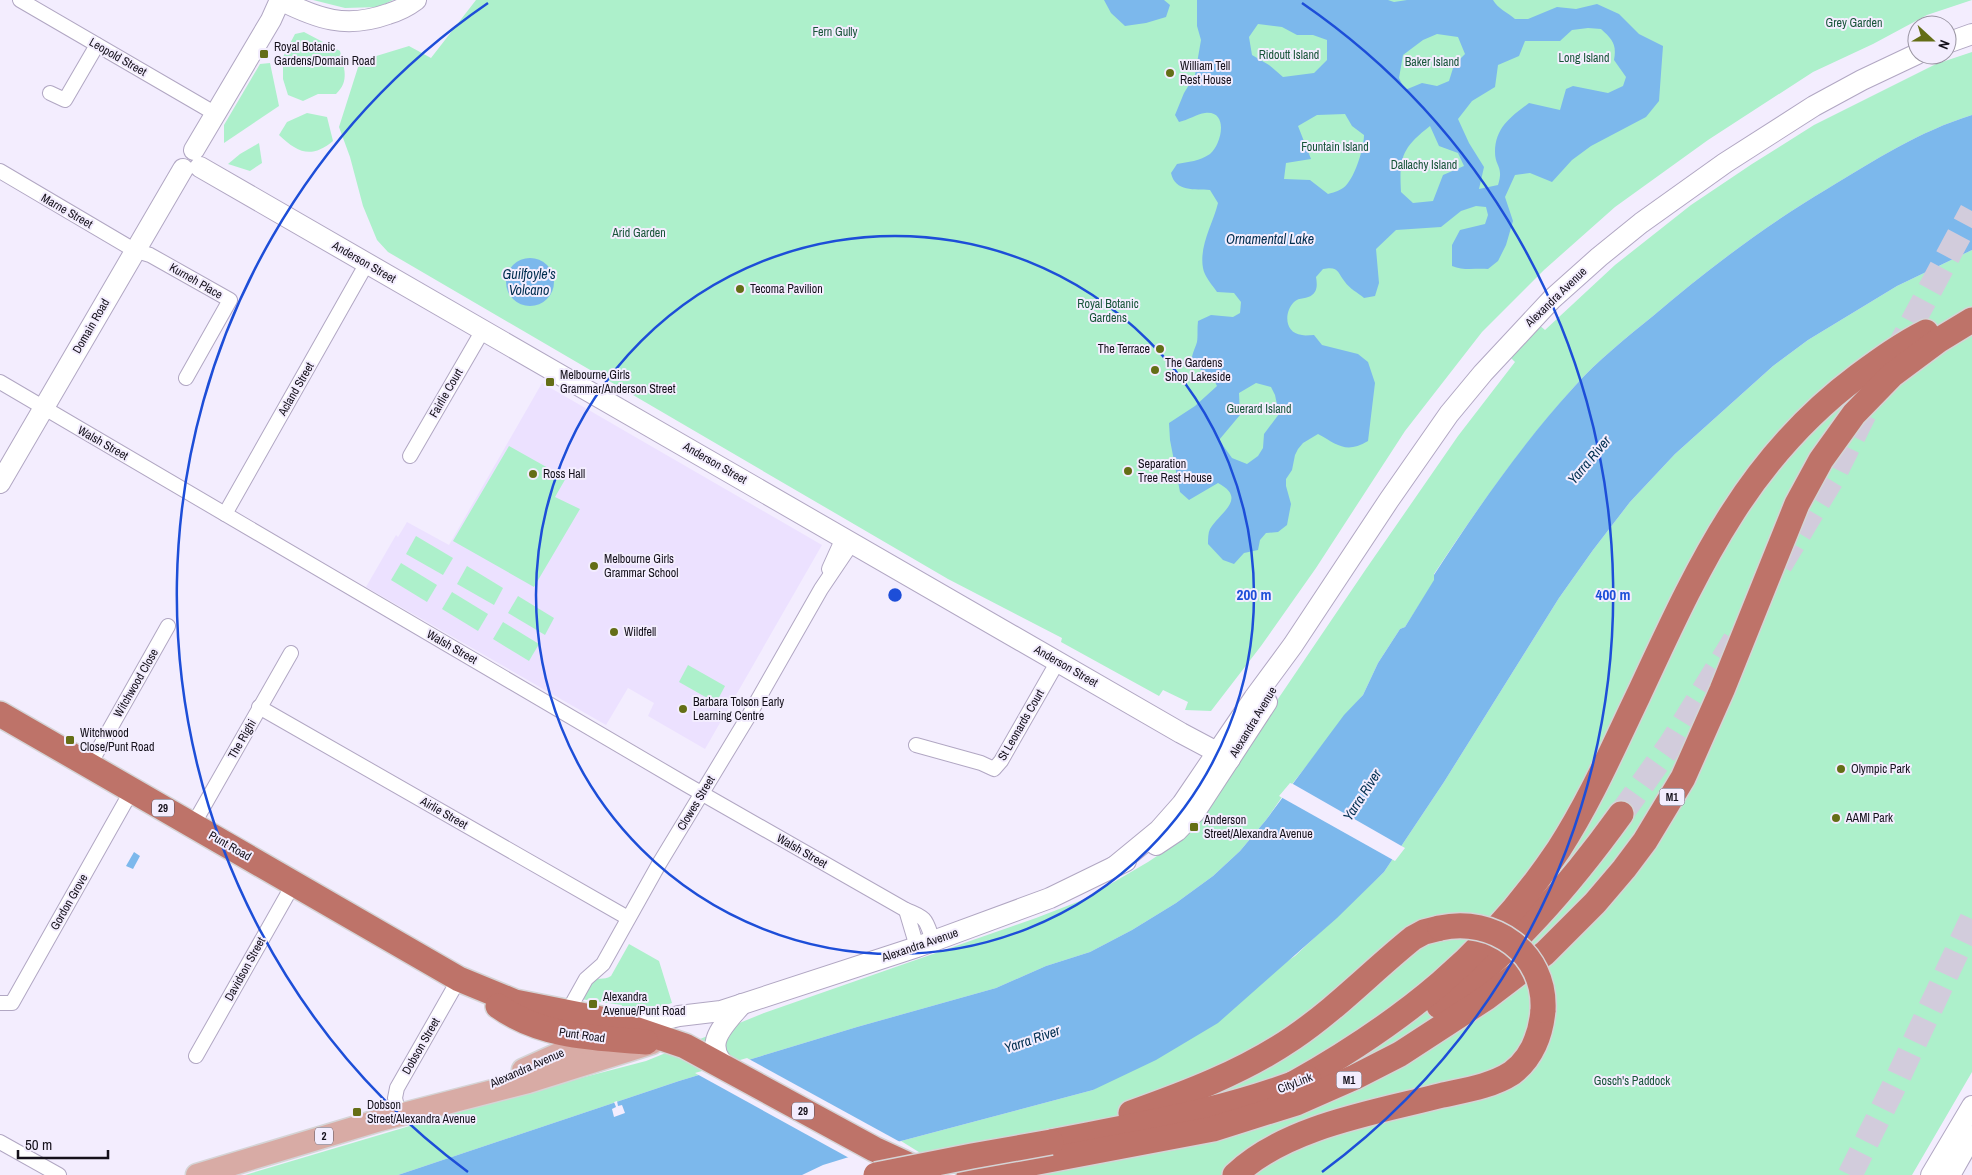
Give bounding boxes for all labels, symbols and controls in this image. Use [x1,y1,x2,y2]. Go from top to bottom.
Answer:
park label: Grey Garden [1826,15,1882,31]
north arrow [1907,15,1957,65]
park label: Fern Gully [813,24,858,40]
street label: Leopold Street [86,34,150,80]
text: N [1934,38,1954,52]
place label: Royal Botanic Gardens/Domain Road [274,39,375,69]
park label: Ridoutt Island [1259,47,1319,63]
marker: Royal Botanic Gardens/Domain Road [258,48,270,60]
park label: Long Island [1559,50,1609,66]
park label: Baker Island [1405,54,1459,70]
place label: William Tell Rest House [1180,58,1231,88]
marker: William Tell Rest House [1164,67,1176,79]
park label: Fountain Island [1301,139,1369,155]
park label: Dallachy Island [1391,157,1457,173]
street label: Marne Street [38,190,96,232]
park label: Arid Garden [611,225,666,241]
water label: Ornamental Lake [1226,230,1314,248]
street label: Anderson Street [328,237,399,287]
street label: Kurneh Place [166,259,226,303]
street label: Alexandra Avenue [1521,264,1590,331]
water label: Guilfoyle's Volcano [502,265,556,299]
place label: Tecoma Pavilion [750,281,823,297]
marker: Tecoma Pavilion [734,283,746,295]
street label: Domain Road [69,296,113,356]
park label: Royal Botanic Gardens [1077,296,1139,326]
place label: The Terrace [1098,341,1150,357]
marker: The Terrace [1154,343,1166,355]
place label: The Gardens Shop Lakeside [1165,355,1231,385]
street label: Acland Street [274,359,318,419]
marker: The Gardens Shop Lakeside [1149,364,1161,376]
street label: Fairlie Court [426,365,467,420]
place label: Melbourne Girls Grammar/Anderson Street [560,367,676,397]
marker: Melbourne Girls Grammar/Anderson Street [544,376,556,388]
park label: Guerard Island [1226,401,1292,417]
street label: Walsh Street [75,422,131,464]
water label: Yarra River [1564,431,1615,488]
street label: Anderson Street [679,438,750,488]
place label: Separation Tree Rest House [1138,456,1212,486]
marker: Separation Tree Rest House [1122,465,1134,477]
place label: Ross Hall [543,466,585,482]
marker: Ross Hall [527,468,539,480]
place label: Melbourne Girls Grammar School [604,551,678,581]
marker: Melbourne Girls Grammar School [588,560,600,572]
text: 200 m [1237,584,1271,605]
text: 400 m [1596,584,1630,605]
centre of rings [886,586,904,604]
place label: Wildfell [624,624,656,640]
street label: Walsh Street [424,626,480,668]
marker: Wildfell [608,626,620,638]
street label: Anderson Street [1030,641,1101,691]
street label: Witchwood Close [110,646,162,720]
street label: Alexandra Avenue [1225,684,1280,761]
street label: St Leonards Court [994,686,1048,764]
place label: Barbara Tolson Early Learning Centre [693,694,784,724]
marker: Barbara Tolson Early Learning Centre [677,703,689,715]
street label: The Righi [224,716,260,762]
place label: Witchwood Close/Punt Road [80,725,154,755]
marker: Witchwood Close/Punt Road [64,734,76,746]
place label: Olympic Park [1851,761,1910,777]
marker: Olympic Park [1835,763,1847,775]
water label: Yarra River [1339,765,1386,824]
street label: Clowes Street [673,772,719,833]
road number: M1 [1660,789,1684,806]
street label: Airlie Street [417,793,471,833]
road number: 29 [152,800,174,816]
place label: AAMI Park [1845,810,1893,826]
place label: Anderson Street/Alexandra Avenue [1203,812,1313,842]
marker: AAMI Park [1830,812,1842,824]
marker: Anderson Street/Alexandra Avenue [1188,821,1200,833]
street label: Punt Road [206,827,254,865]
street label: Walsh Street [774,830,830,872]
street label: Gordon Grove [46,871,92,933]
street label: Alexandra Avenue [879,924,960,966]
street label: Davidson Street [221,934,269,1004]
place label: Alexandra Avenue/Punt Road [602,989,685,1019]
marker: Alexandra Avenue/Punt Road [587,998,599,1010]
street label: Dobson Street [398,1015,444,1077]
water label: Yarra River [1002,1021,1063,1057]
street label: Punt Road [558,1024,606,1046]
street label: Alexandra Avenue [486,1044,567,1092]
street label: CityLink [1275,1069,1315,1097]
road number: M1 [1336,1072,1362,1088]
park label: Gosch's Paddock [1594,1073,1670,1089]
place label: Dobson Street/Alexandra Avenue [367,1097,476,1127]
road number: 29 [792,1102,814,1120]
marker: Dobson Street/Alexandra Avenue [351,1106,363,1118]
scale bar [18,1128,108,1160]
road number: 2 [315,1128,333,1144]
text: 50 m [25,1134,52,1155]

